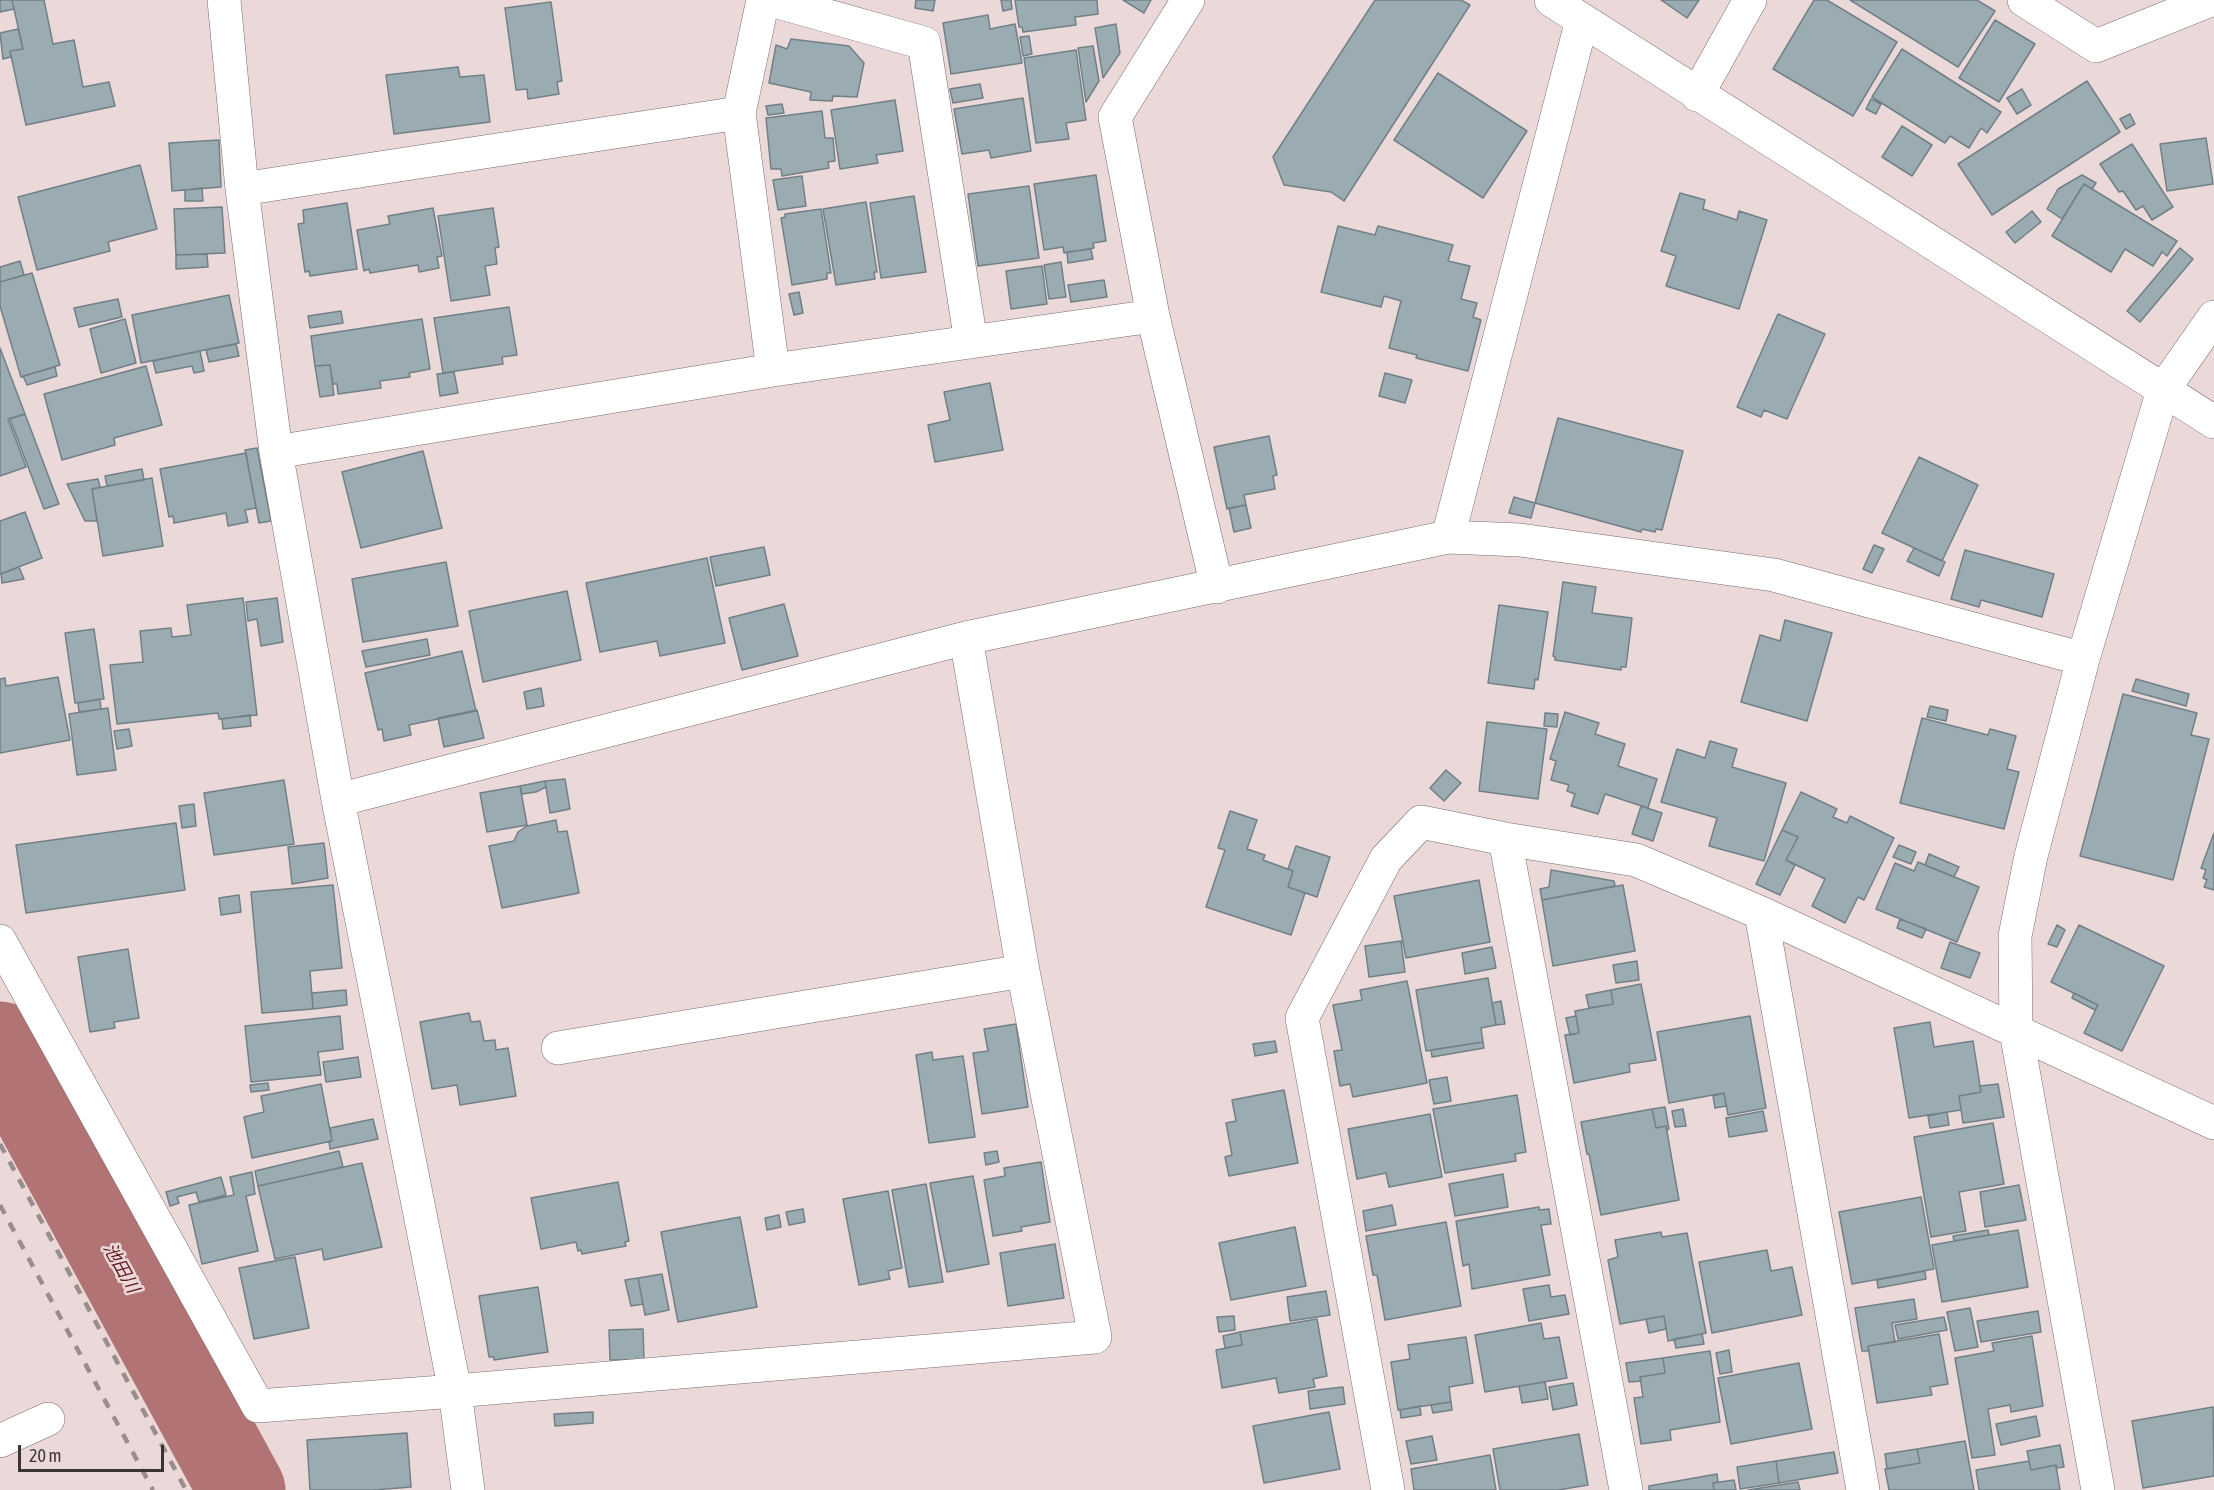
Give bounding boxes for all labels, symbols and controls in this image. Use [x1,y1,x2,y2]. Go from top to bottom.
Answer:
water label: 池田川 [98,1239,144,1297]
scale bar [21,1433,166,1471]
text: 20 m [29,1445,61,1466]

